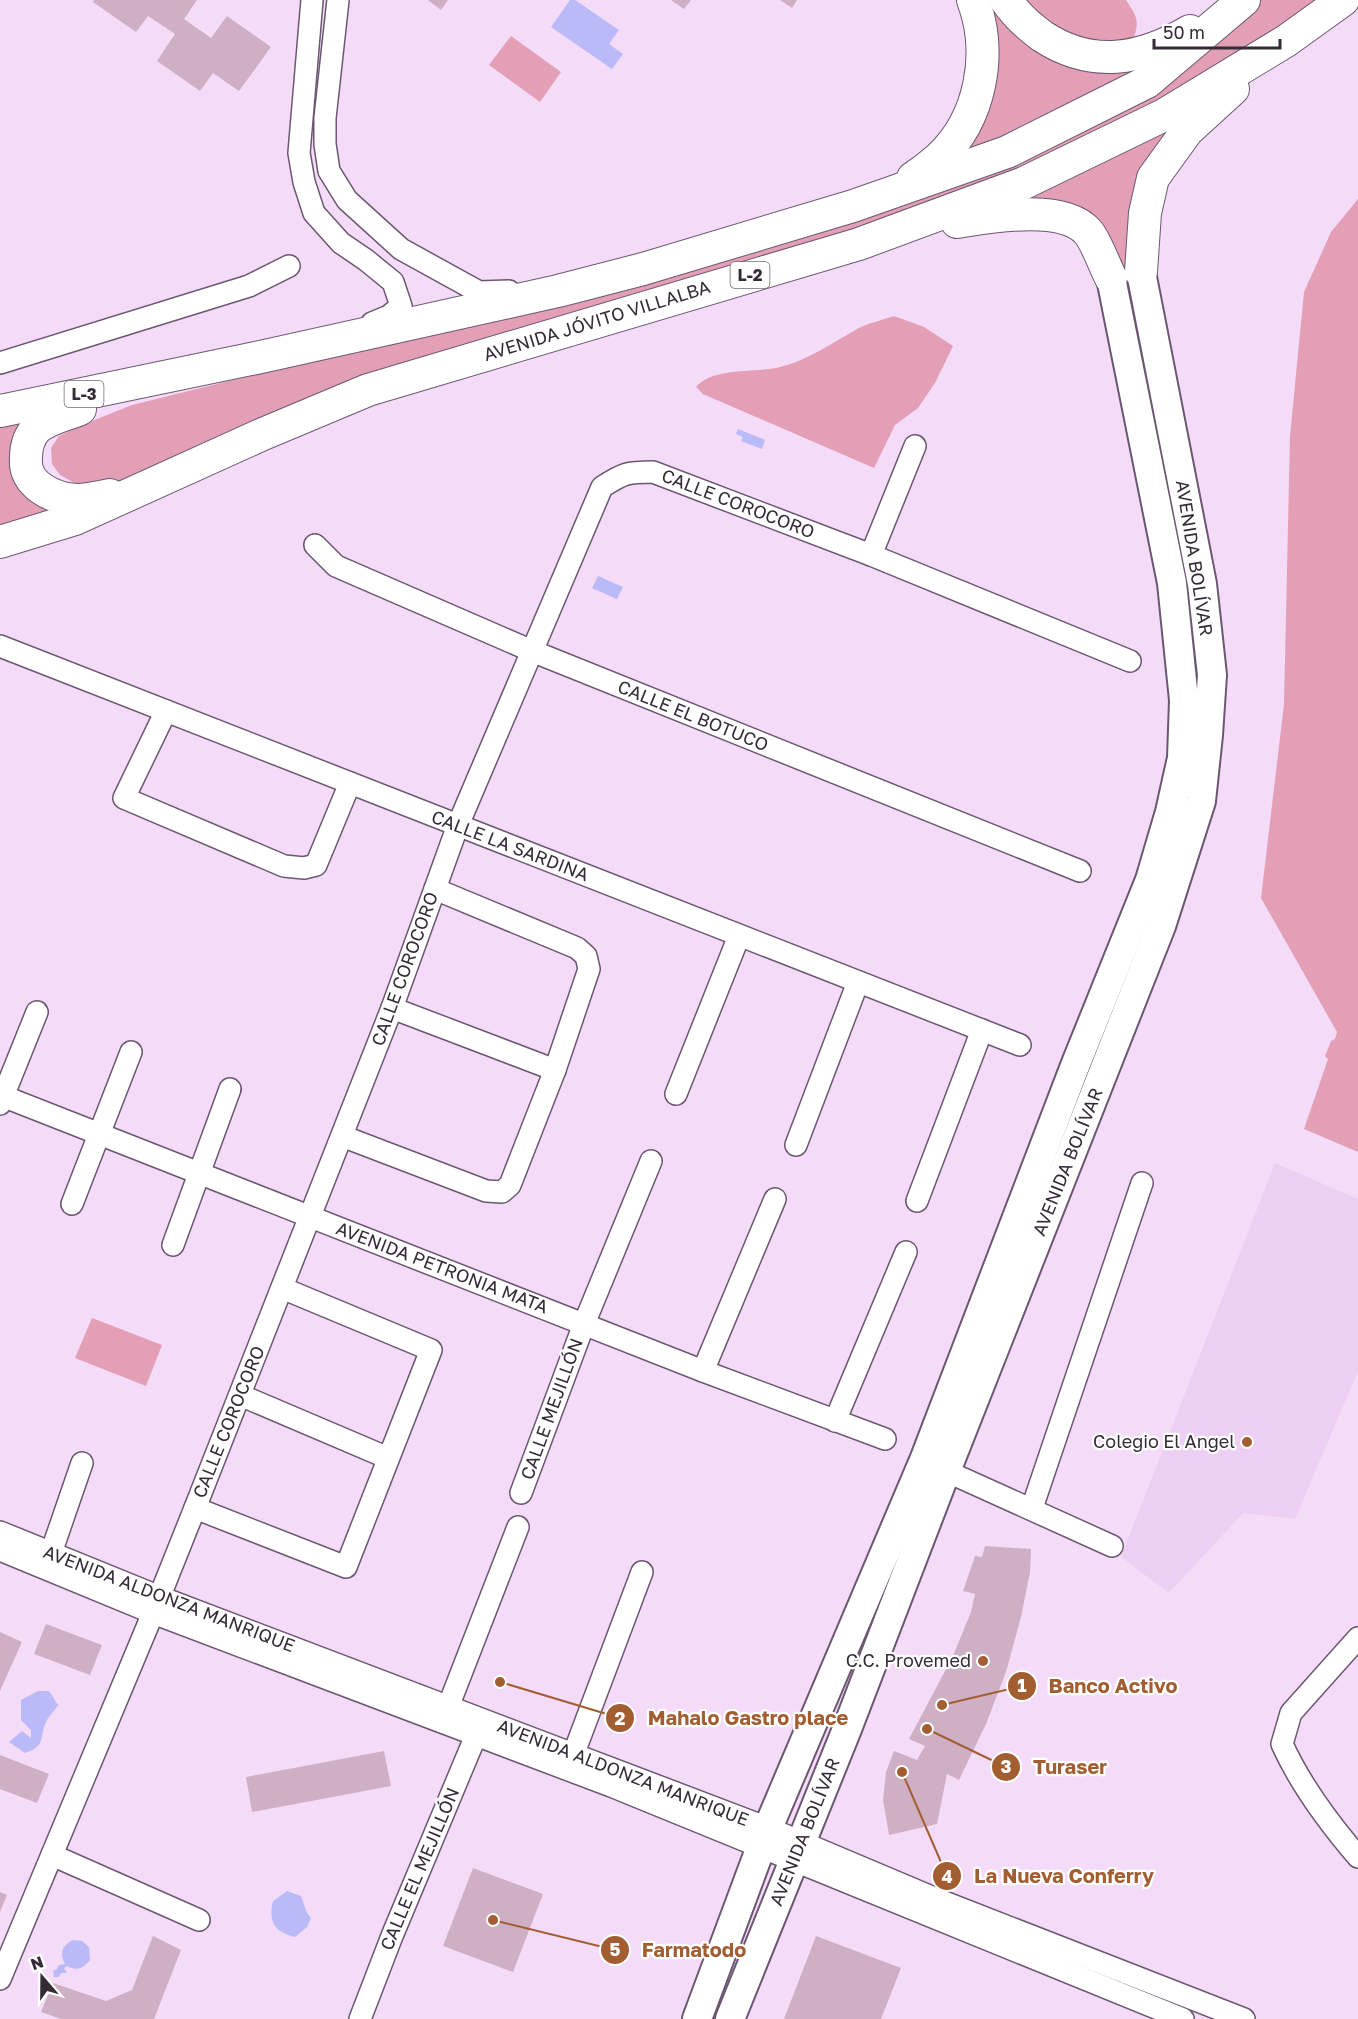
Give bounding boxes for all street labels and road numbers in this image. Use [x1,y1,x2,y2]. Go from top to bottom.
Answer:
road number: L-2 [730,262,770,288]
street label: AVENIDA JÓVITO VILLALBA [481,275,713,365]
road number: L-3 [64,381,104,407]
street label: CALLE COROCORO [659,464,818,542]
street label: AVENIDA BOLÍVAR [1172,478,1218,637]
street label: CALLE EL BOTUCO [615,675,772,755]
street label: CALLE LA SARDINA [428,805,592,885]
street label: CALLE COROCORO [366,889,442,1049]
street label: AVENIDA BOLÍVAR [1027,1084,1107,1239]
street label: AVENIDA PETRONIA MATA [333,1216,551,1318]
street label: CALLE MEJILLÓN [515,1335,587,1482]
street label: CALLE COROCORO [187,1342,269,1501]
street label: AVENIDA ALDONZA MANRIQUE [41,1540,298,1656]
street label: AVENIDA ALDONZA MANRIQUE [495,1714,752,1830]
street label: AVENIDA BOLÍVAR [764,1754,844,1909]
street label: CALLE EL MEJILLÓN [375,1784,463,1953]

